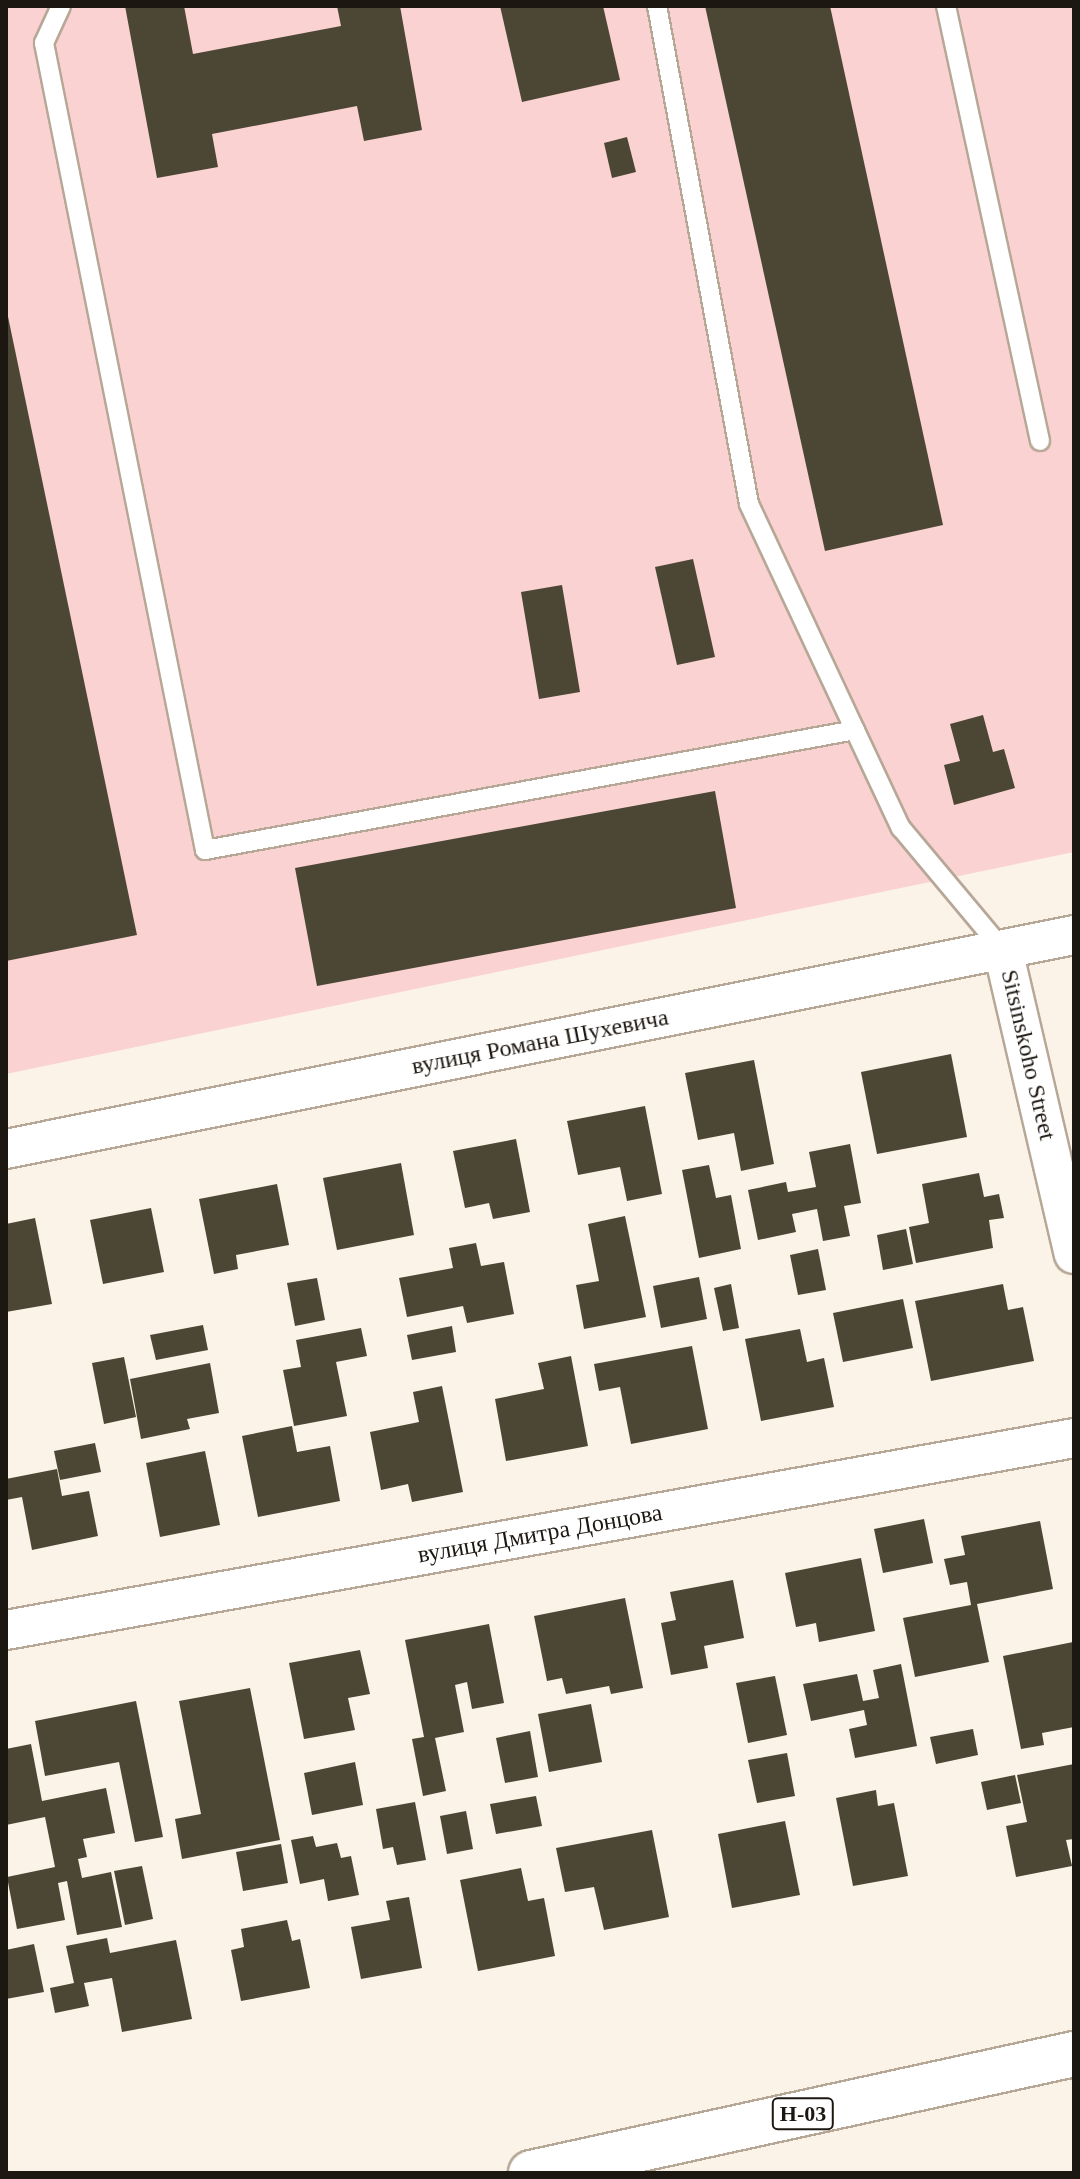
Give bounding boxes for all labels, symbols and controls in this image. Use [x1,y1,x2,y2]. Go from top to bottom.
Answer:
street label: Sitsinskoho Street [994,967,1062,1143]
street label: вулиця Романа Шухевича [409,1003,671,1081]
street label: вулиця Дмитра Донцова [416,1498,664,1570]
road number: Н-03 [771,2096,835,2132]

